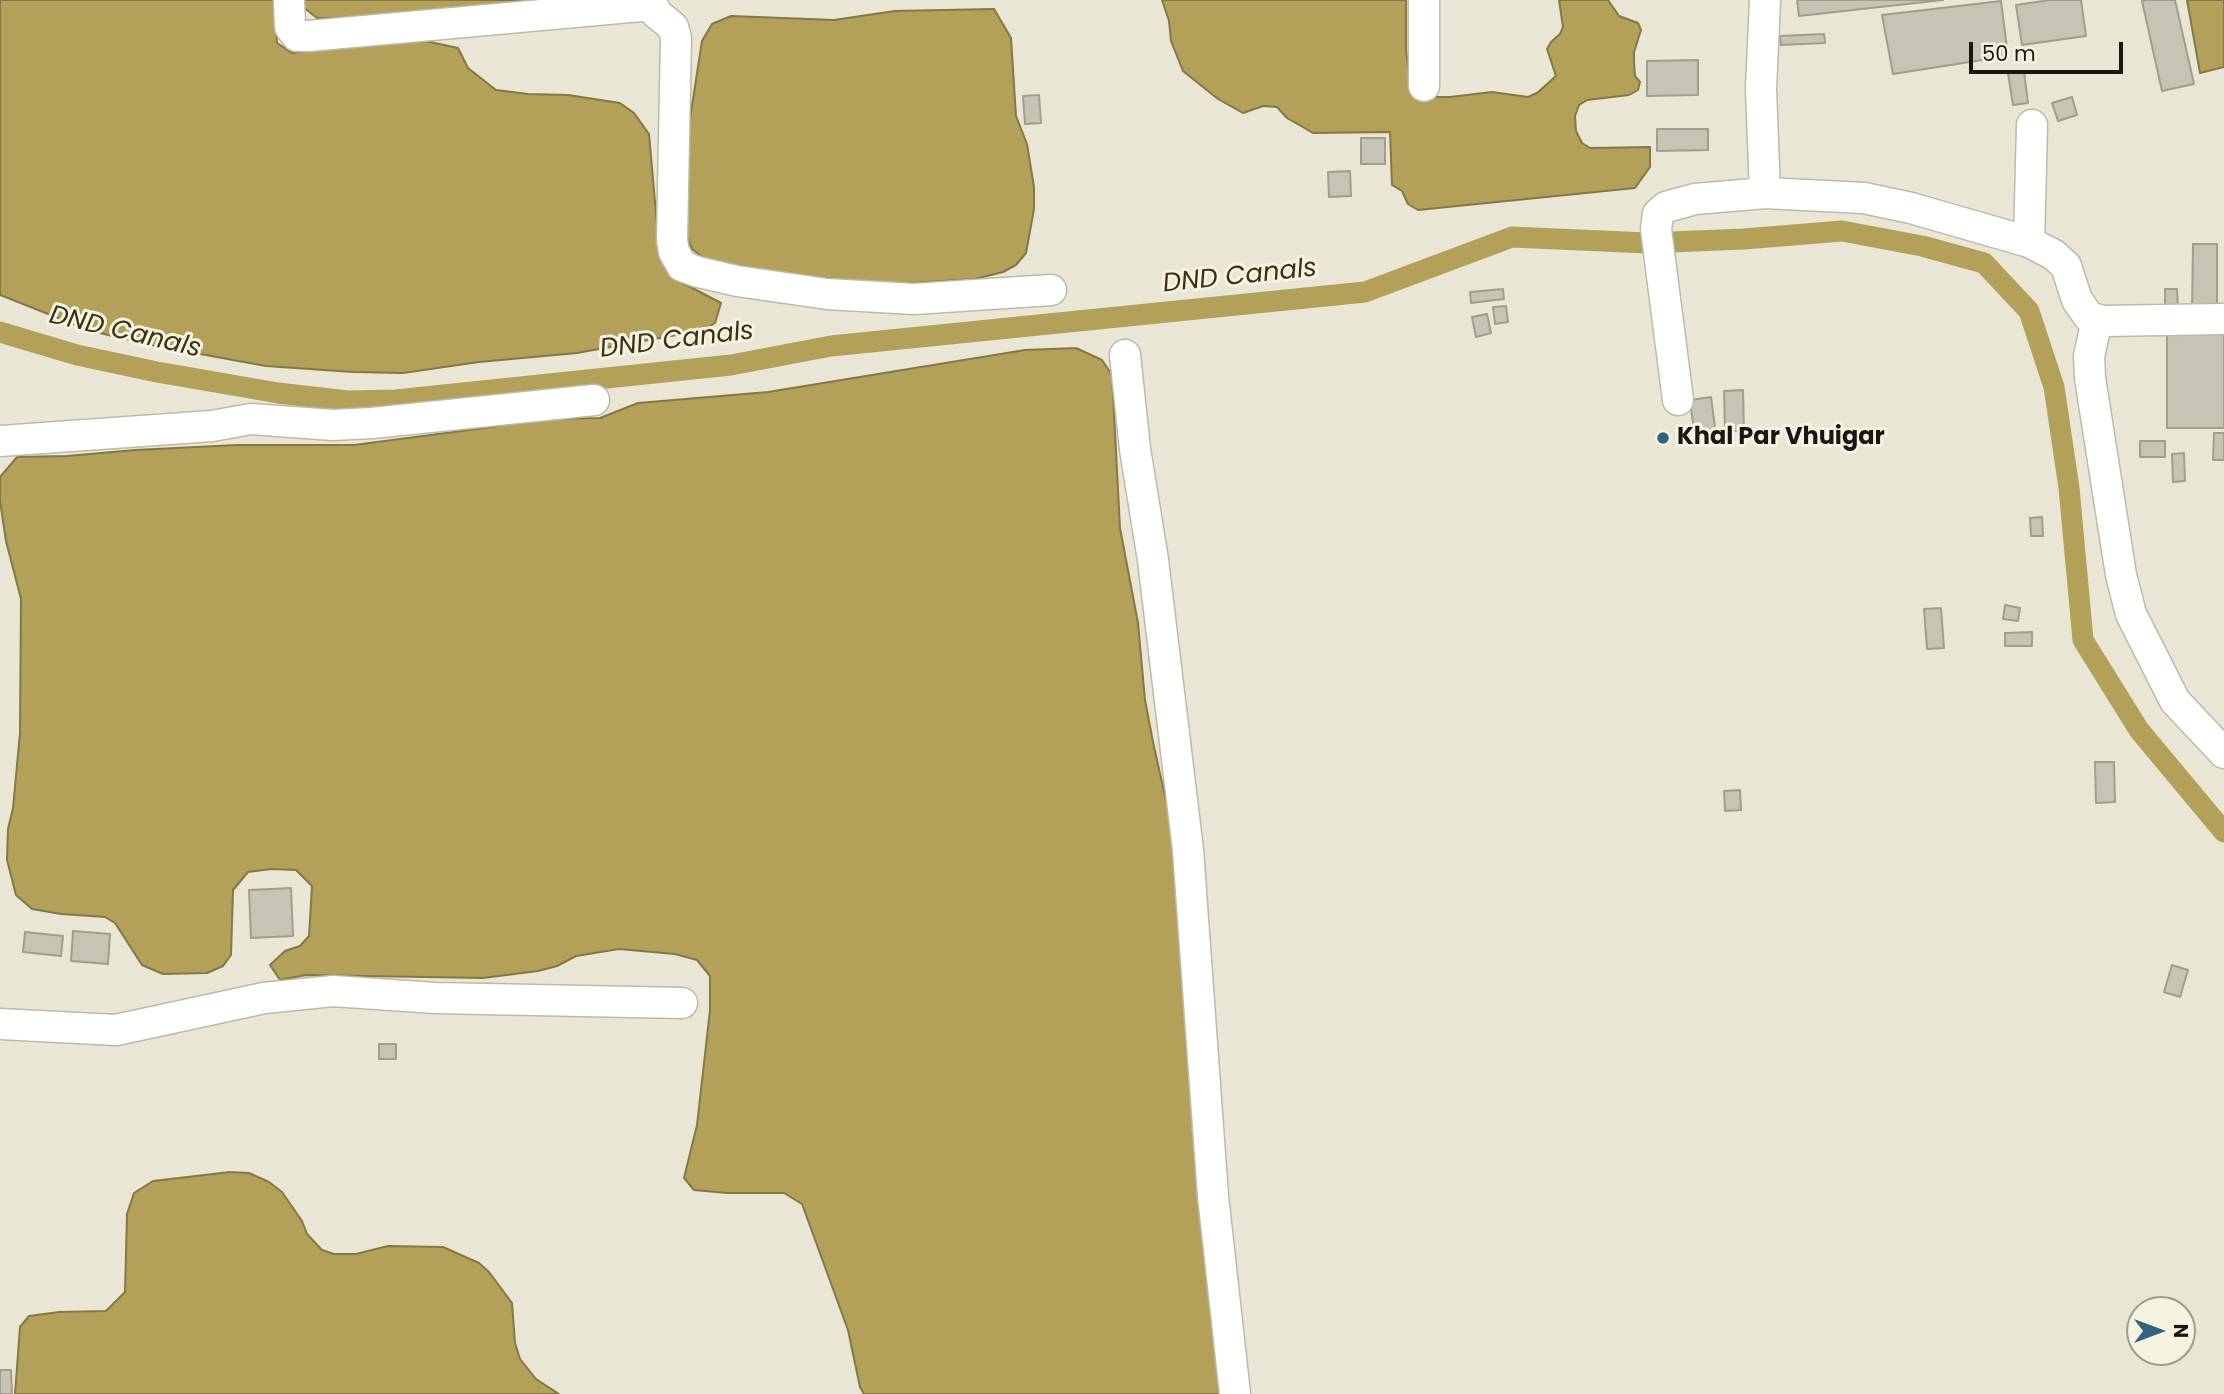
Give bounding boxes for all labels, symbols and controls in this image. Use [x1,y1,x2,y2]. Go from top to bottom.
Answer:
scale bar [1972,28,2126,72]
text: 50 m [1982,39,2036,68]
water label: DND Canals [1161,253,1319,301]
water label: DND Canals [46,300,204,366]
water label: DND Canals [598,316,756,366]
place label: Khal Par Vhuigar [1677,424,1885,452]
marker: Khal Par Vhuigar [1655,430,1671,446]
north arrow [2126,1296,2196,1366]
text: N [2167,1324,2194,1338]

